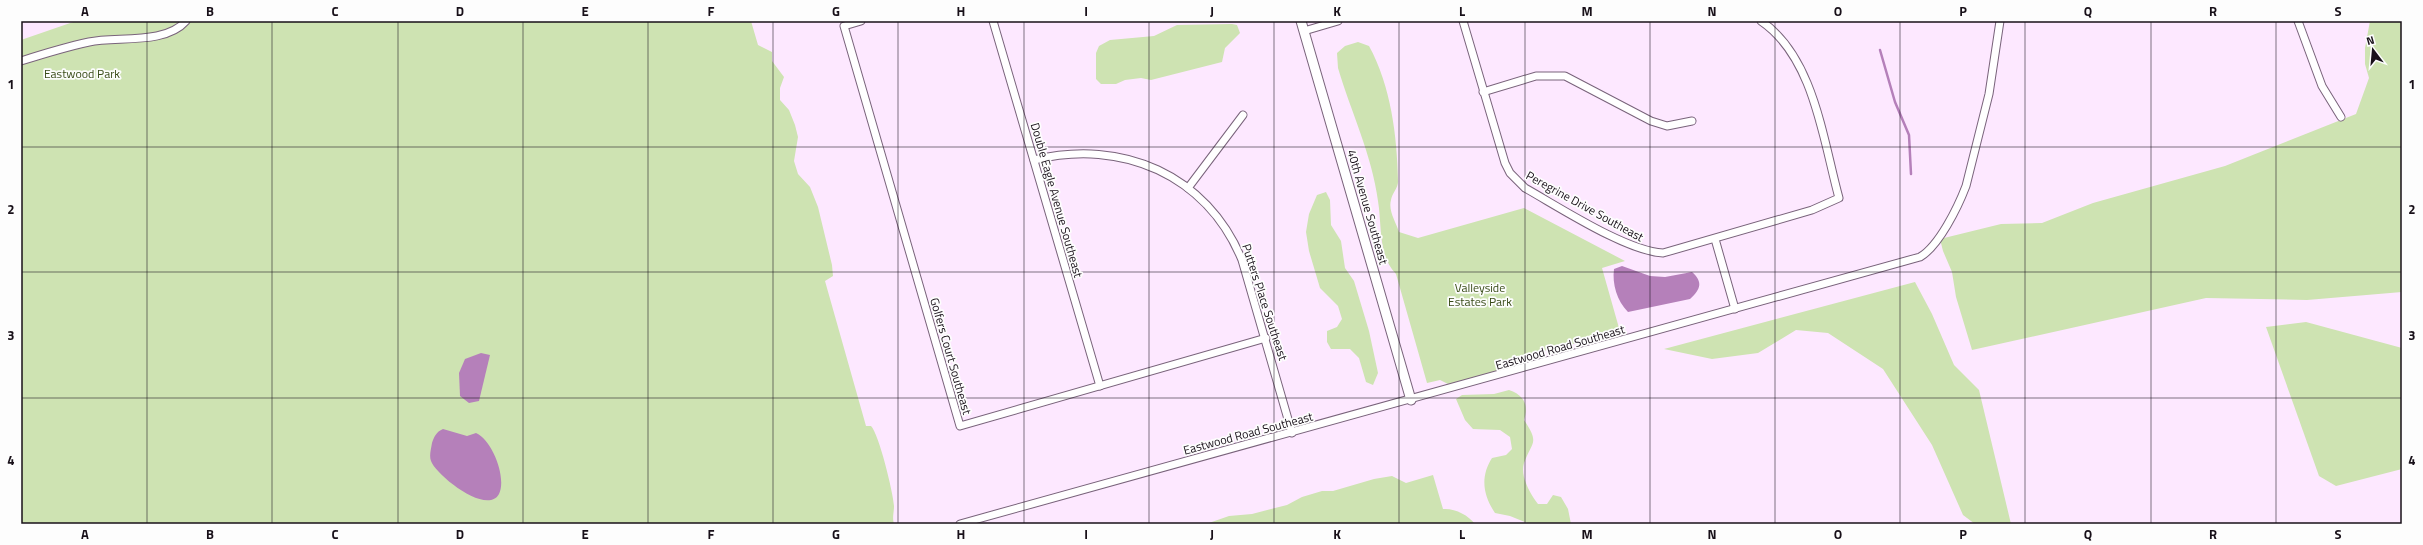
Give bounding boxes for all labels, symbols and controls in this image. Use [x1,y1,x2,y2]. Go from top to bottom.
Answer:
text: A [81,1,89,21]
text: B [206,1,214,21]
text: C [331,1,339,21]
text: D [456,1,464,21]
text: E [581,1,589,21]
text: F [708,1,715,21]
text: G [832,1,840,21]
text: H [957,1,965,21]
text: I [1084,1,1088,21]
text: J [1210,1,1214,21]
text: K [1333,1,1341,21]
text: L [1459,1,1465,21]
text: M [1581,1,1593,21]
text: N [1707,1,1717,21]
text: O [1834,1,1842,21]
text: P [1959,1,1967,21]
text: Q [2084,1,2092,21]
text: R [2209,1,2217,21]
text: S [2334,1,2342,21]
north arrow [2353,30,2393,70]
text: N [2364,32,2376,49]
park label: Eastwood Park [44,64,120,83]
text: 1 [7,74,15,94]
text: 1 [2408,74,2416,94]
street label: Double Eagle Avenue Southeast [1026,120,1088,280]
street label: 40th Avenue Southeast [1343,147,1394,267]
street label: Peregrine Drive Southeast [1523,166,1648,247]
text: 2 [7,199,15,219]
text: 2 [2408,199,2416,219]
street label: Putters Place Southeast [1237,241,1293,364]
park label: Valleyside Estates Park [1448,278,1512,311]
street label: Golfers Court Southeast [925,295,977,417]
street label: Eastwood Road Southeast [1493,319,1628,375]
text: 3 [7,325,15,345]
text: 3 [2408,325,2416,345]
street label: Eastwood Road Southeast [1181,406,1316,459]
text: 4 [7,450,15,470]
text: 4 [2408,450,2416,470]
text: A [81,524,89,544]
text: B [206,524,214,544]
text: C [331,524,339,544]
text: D [456,524,464,544]
text: E [581,524,589,544]
text: F [708,524,715,544]
text: G [832,524,840,544]
text: H [957,524,965,544]
text: I [1084,524,1088,544]
text: J [1210,524,1214,544]
text: K [1333,524,1341,544]
text: L [1459,524,1465,544]
text: M [1581,524,1593,544]
text: N [1707,524,1717,544]
text: O [1834,524,1842,544]
text: P [1959,524,1967,544]
text: Q [2084,524,2092,544]
text: R [2209,524,2217,544]
text: S [2334,524,2342,544]

